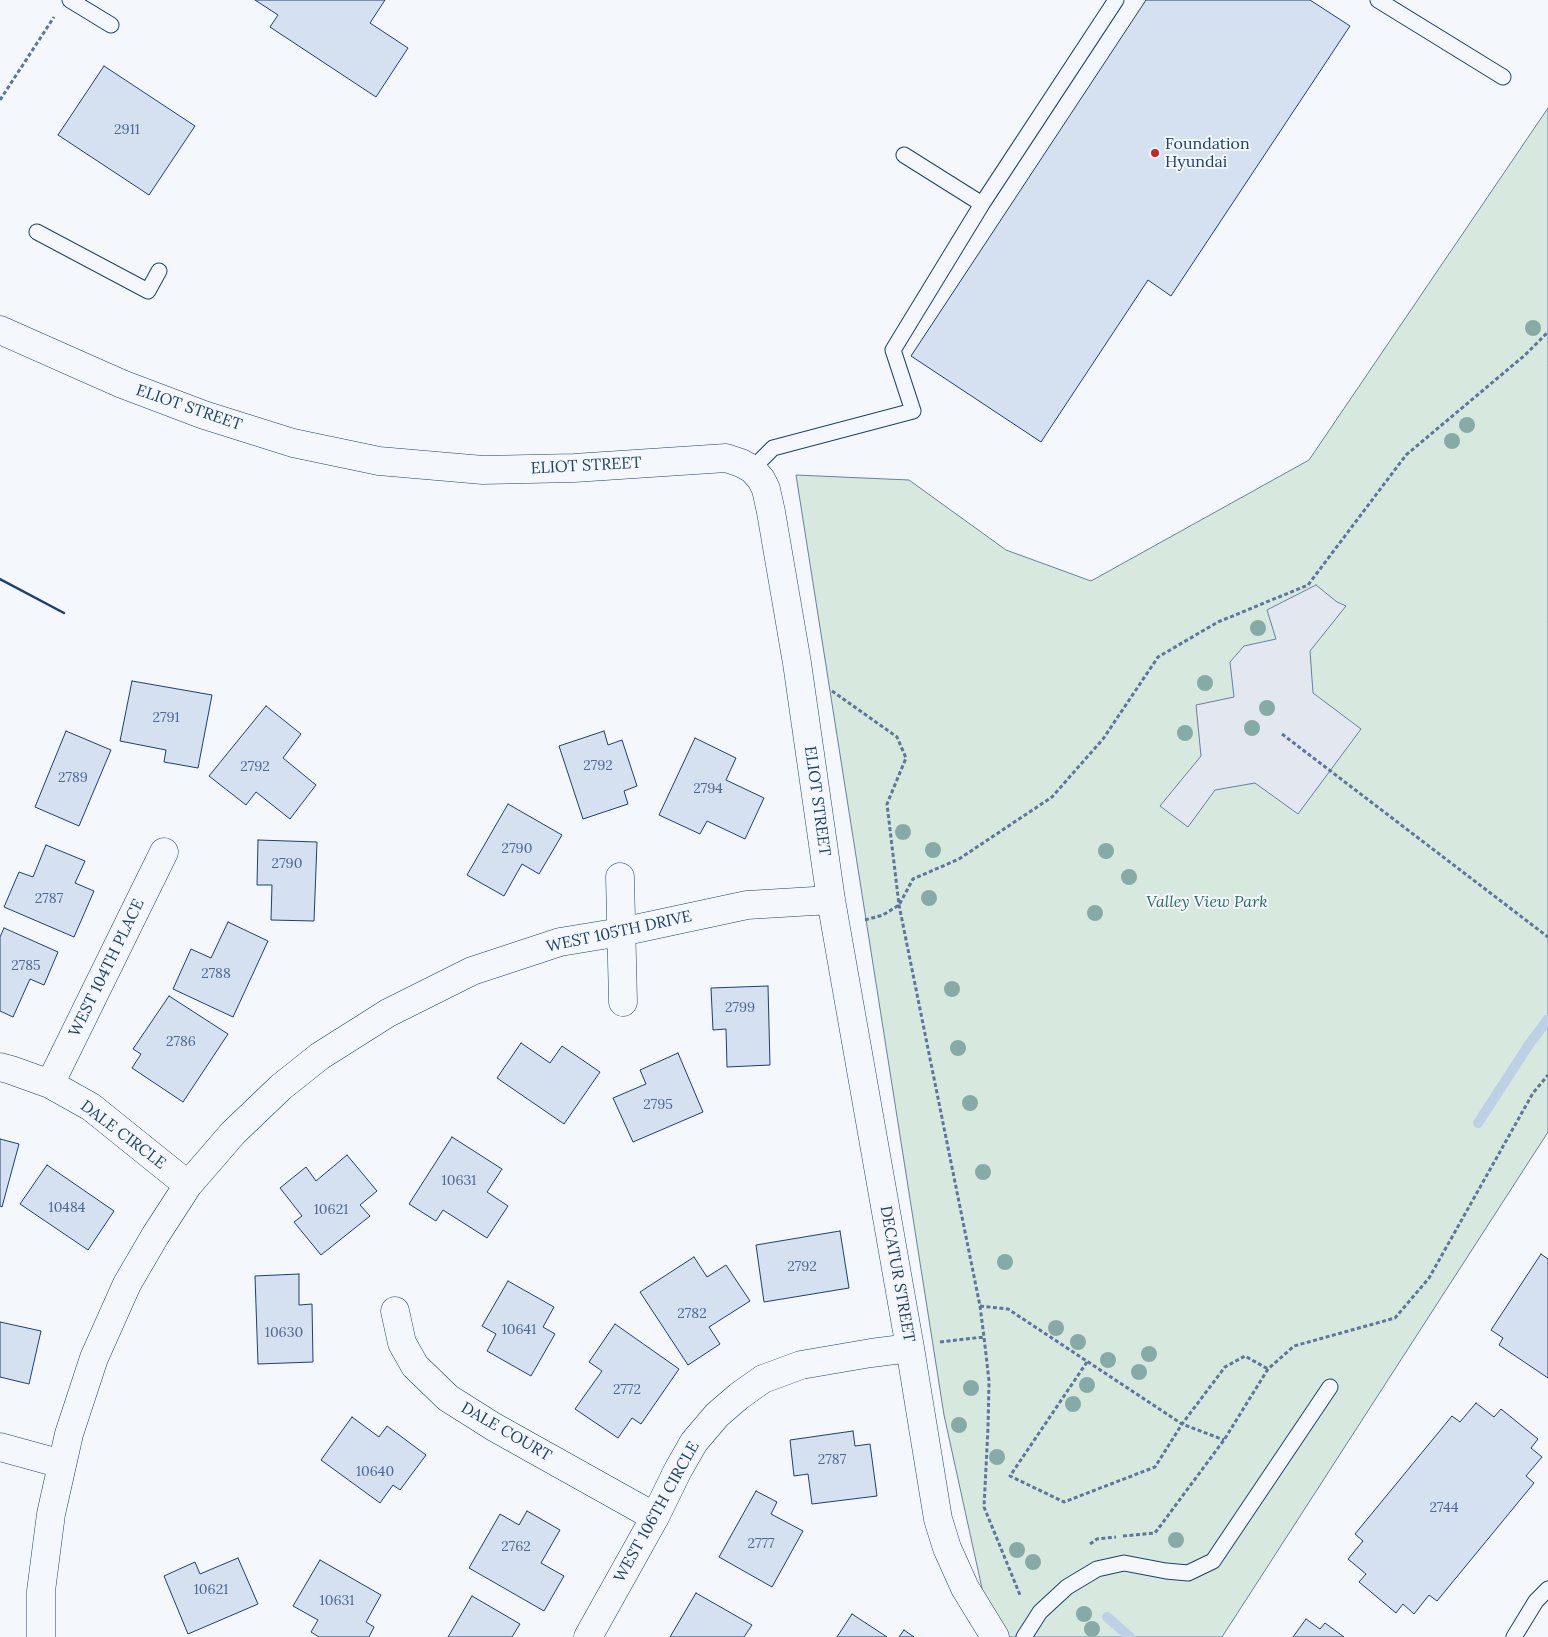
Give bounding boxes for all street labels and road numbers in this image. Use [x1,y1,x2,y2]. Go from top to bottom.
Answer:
street label: ELIOT STREET [133,381,245,435]
street label: ELIOT STREET [530,454,642,478]
street label: ELIOT STREET [800,745,834,857]
street label: WEST 104TH PLACE [65,896,149,1040]
street label: WEST 105TH DRIVE [544,907,694,957]
street label: DALE CIRCLE [76,1097,170,1173]
street label: DECATUR STREET [876,1204,918,1344]
street label: DALE COURT [457,1398,555,1466]
street label: WEST 106TH CIRCLE [610,1438,704,1586]

